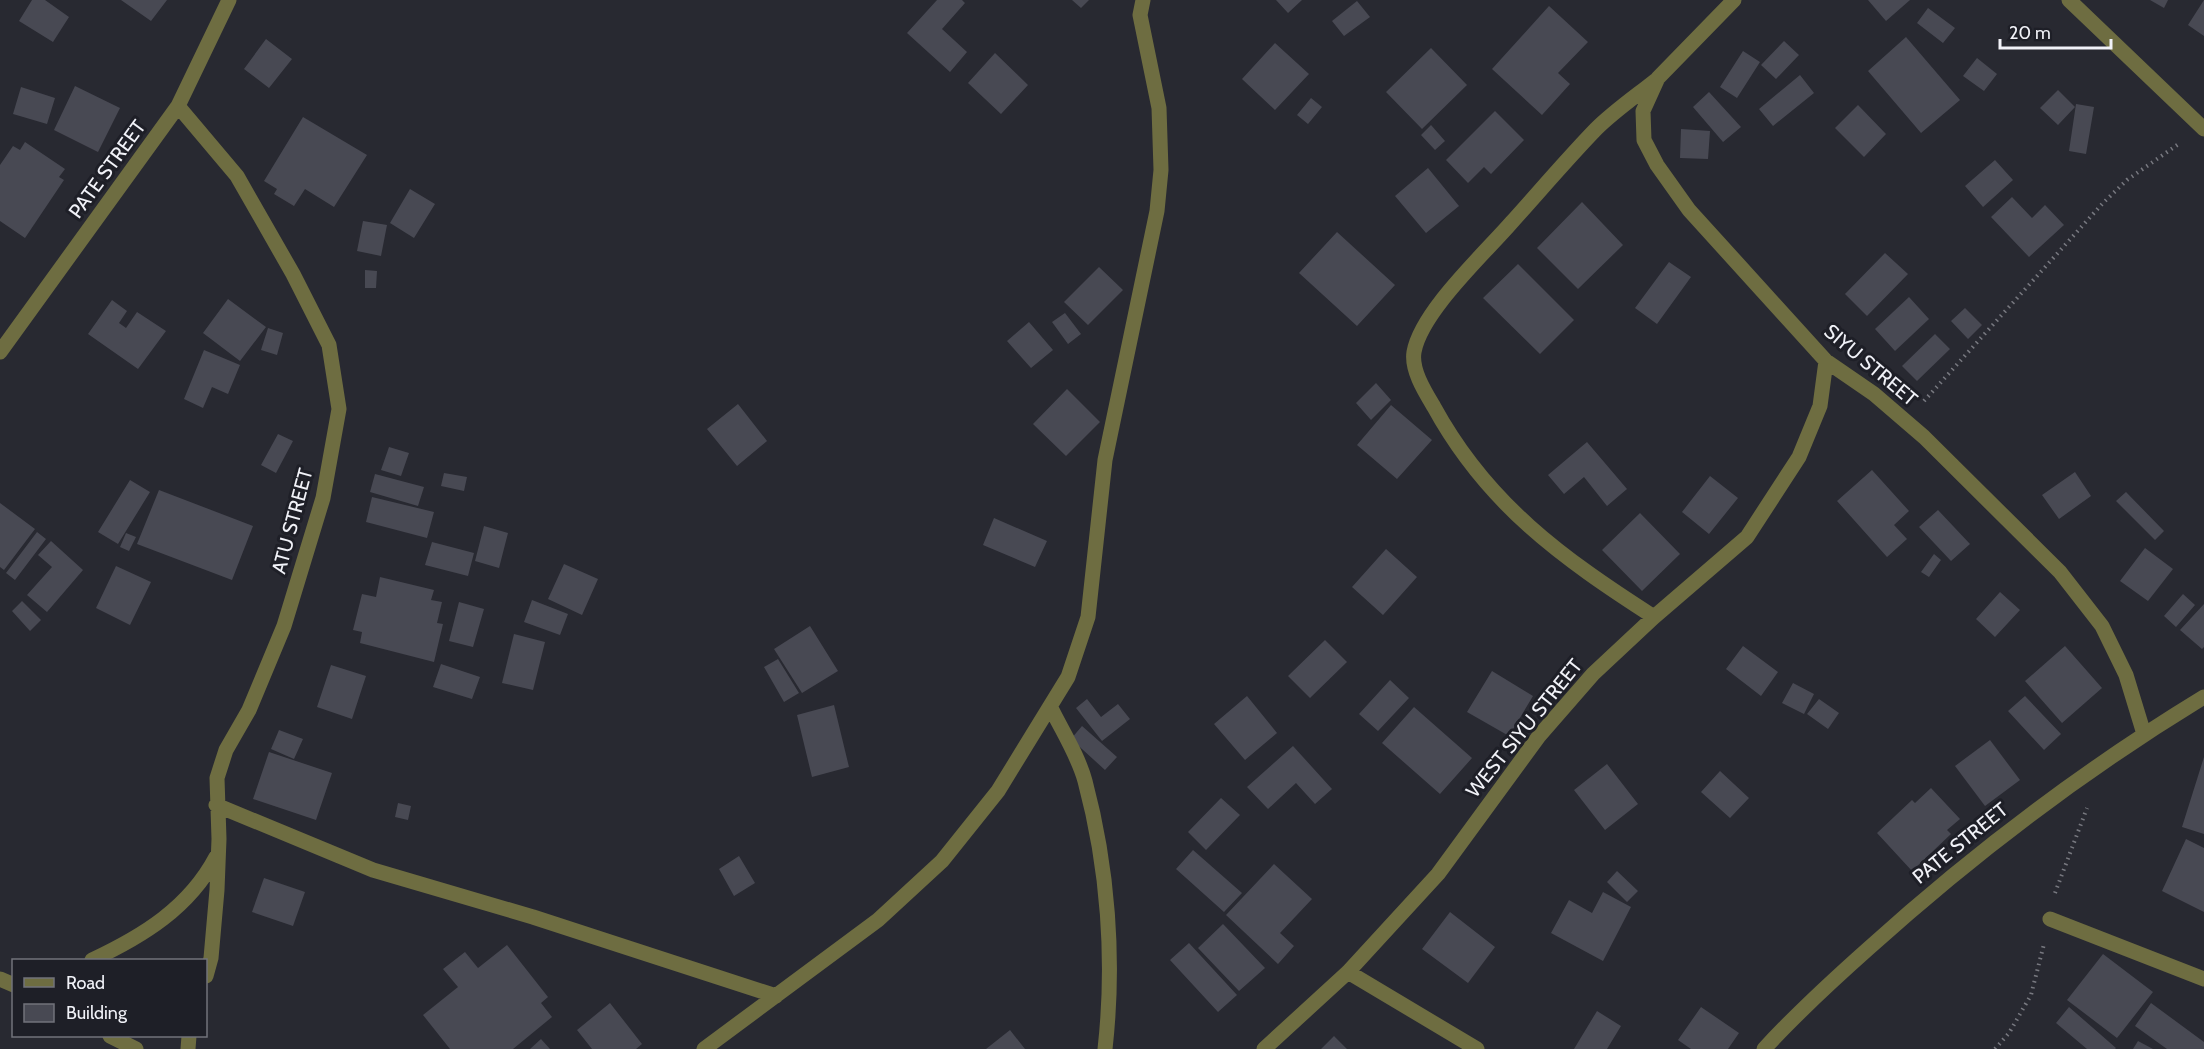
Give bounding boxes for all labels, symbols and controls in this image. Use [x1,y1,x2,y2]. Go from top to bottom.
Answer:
scale bar [2000,12,2111,50]
text: 20 m [2009,22,2051,44]
street label: PATE STREET [63,115,151,223]
street label: SIYU STREET [1819,319,1923,411]
street label: ATU STREET [266,465,318,576]
street label: WEST SIYU STREET [1461,654,1587,802]
street label: PATE STREET [1908,797,2013,889]
legend [12,959,207,1037]
text: Road [66,972,105,994]
text: Building [66,1002,128,1024]

